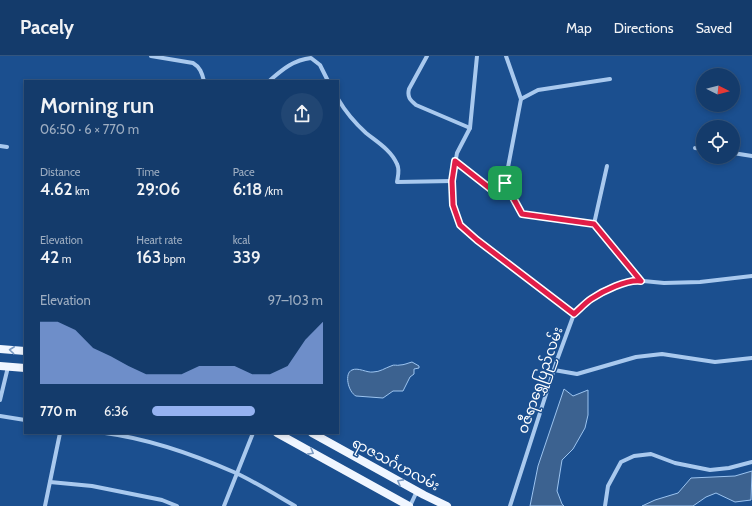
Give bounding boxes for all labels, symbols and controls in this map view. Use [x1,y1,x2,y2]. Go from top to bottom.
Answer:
text: Pacely [20,16,74,39]
text: Map [566,19,592,37]
text: Directions [614,19,674,37]
text: Saved [696,19,732,37]
north arrow [696,68,740,112]
map controls [696,68,740,164]
text: Morning run [40,92,154,119]
button: share [281,93,323,135]
button: locate [696,120,740,164]
text: 06:50 · 6 × 770 m [40,121,139,137]
text: Distance [40,165,81,179]
text: Time [136,165,160,179]
text: Pace [233,165,255,179]
pin [488,166,522,200]
icon: arrive [494,172,516,194]
text: 4.62 [40,179,72,199]
text: 29:06 [136,179,180,199]
text: 6:18 [233,179,262,199]
text: km [72,184,90,198]
text: /km [262,184,283,198]
text: Elevation [40,233,83,247]
text: Heart rate [136,233,182,247]
text: kcal [233,233,250,247]
text: 42 [40,247,59,267]
text: 163 [136,247,161,267]
text: 339 [233,247,261,267]
text: m [59,252,71,266]
text: bpm [161,252,185,266]
text: Elevation [40,292,91,308]
text: 97–103 m [268,292,323,308]
street label: ဝဇီရာရွှေပြည်လမ်း [512,324,570,437]
one-way arrow [9,346,16,355]
text: 770 m [40,403,77,419]
text: 6:36 [104,403,129,419]
street label: ရာဇသင်္ဂဟလမ်း [348,433,443,497]
one-way arrow [307,447,314,454]
one-way arrow [397,479,404,486]

